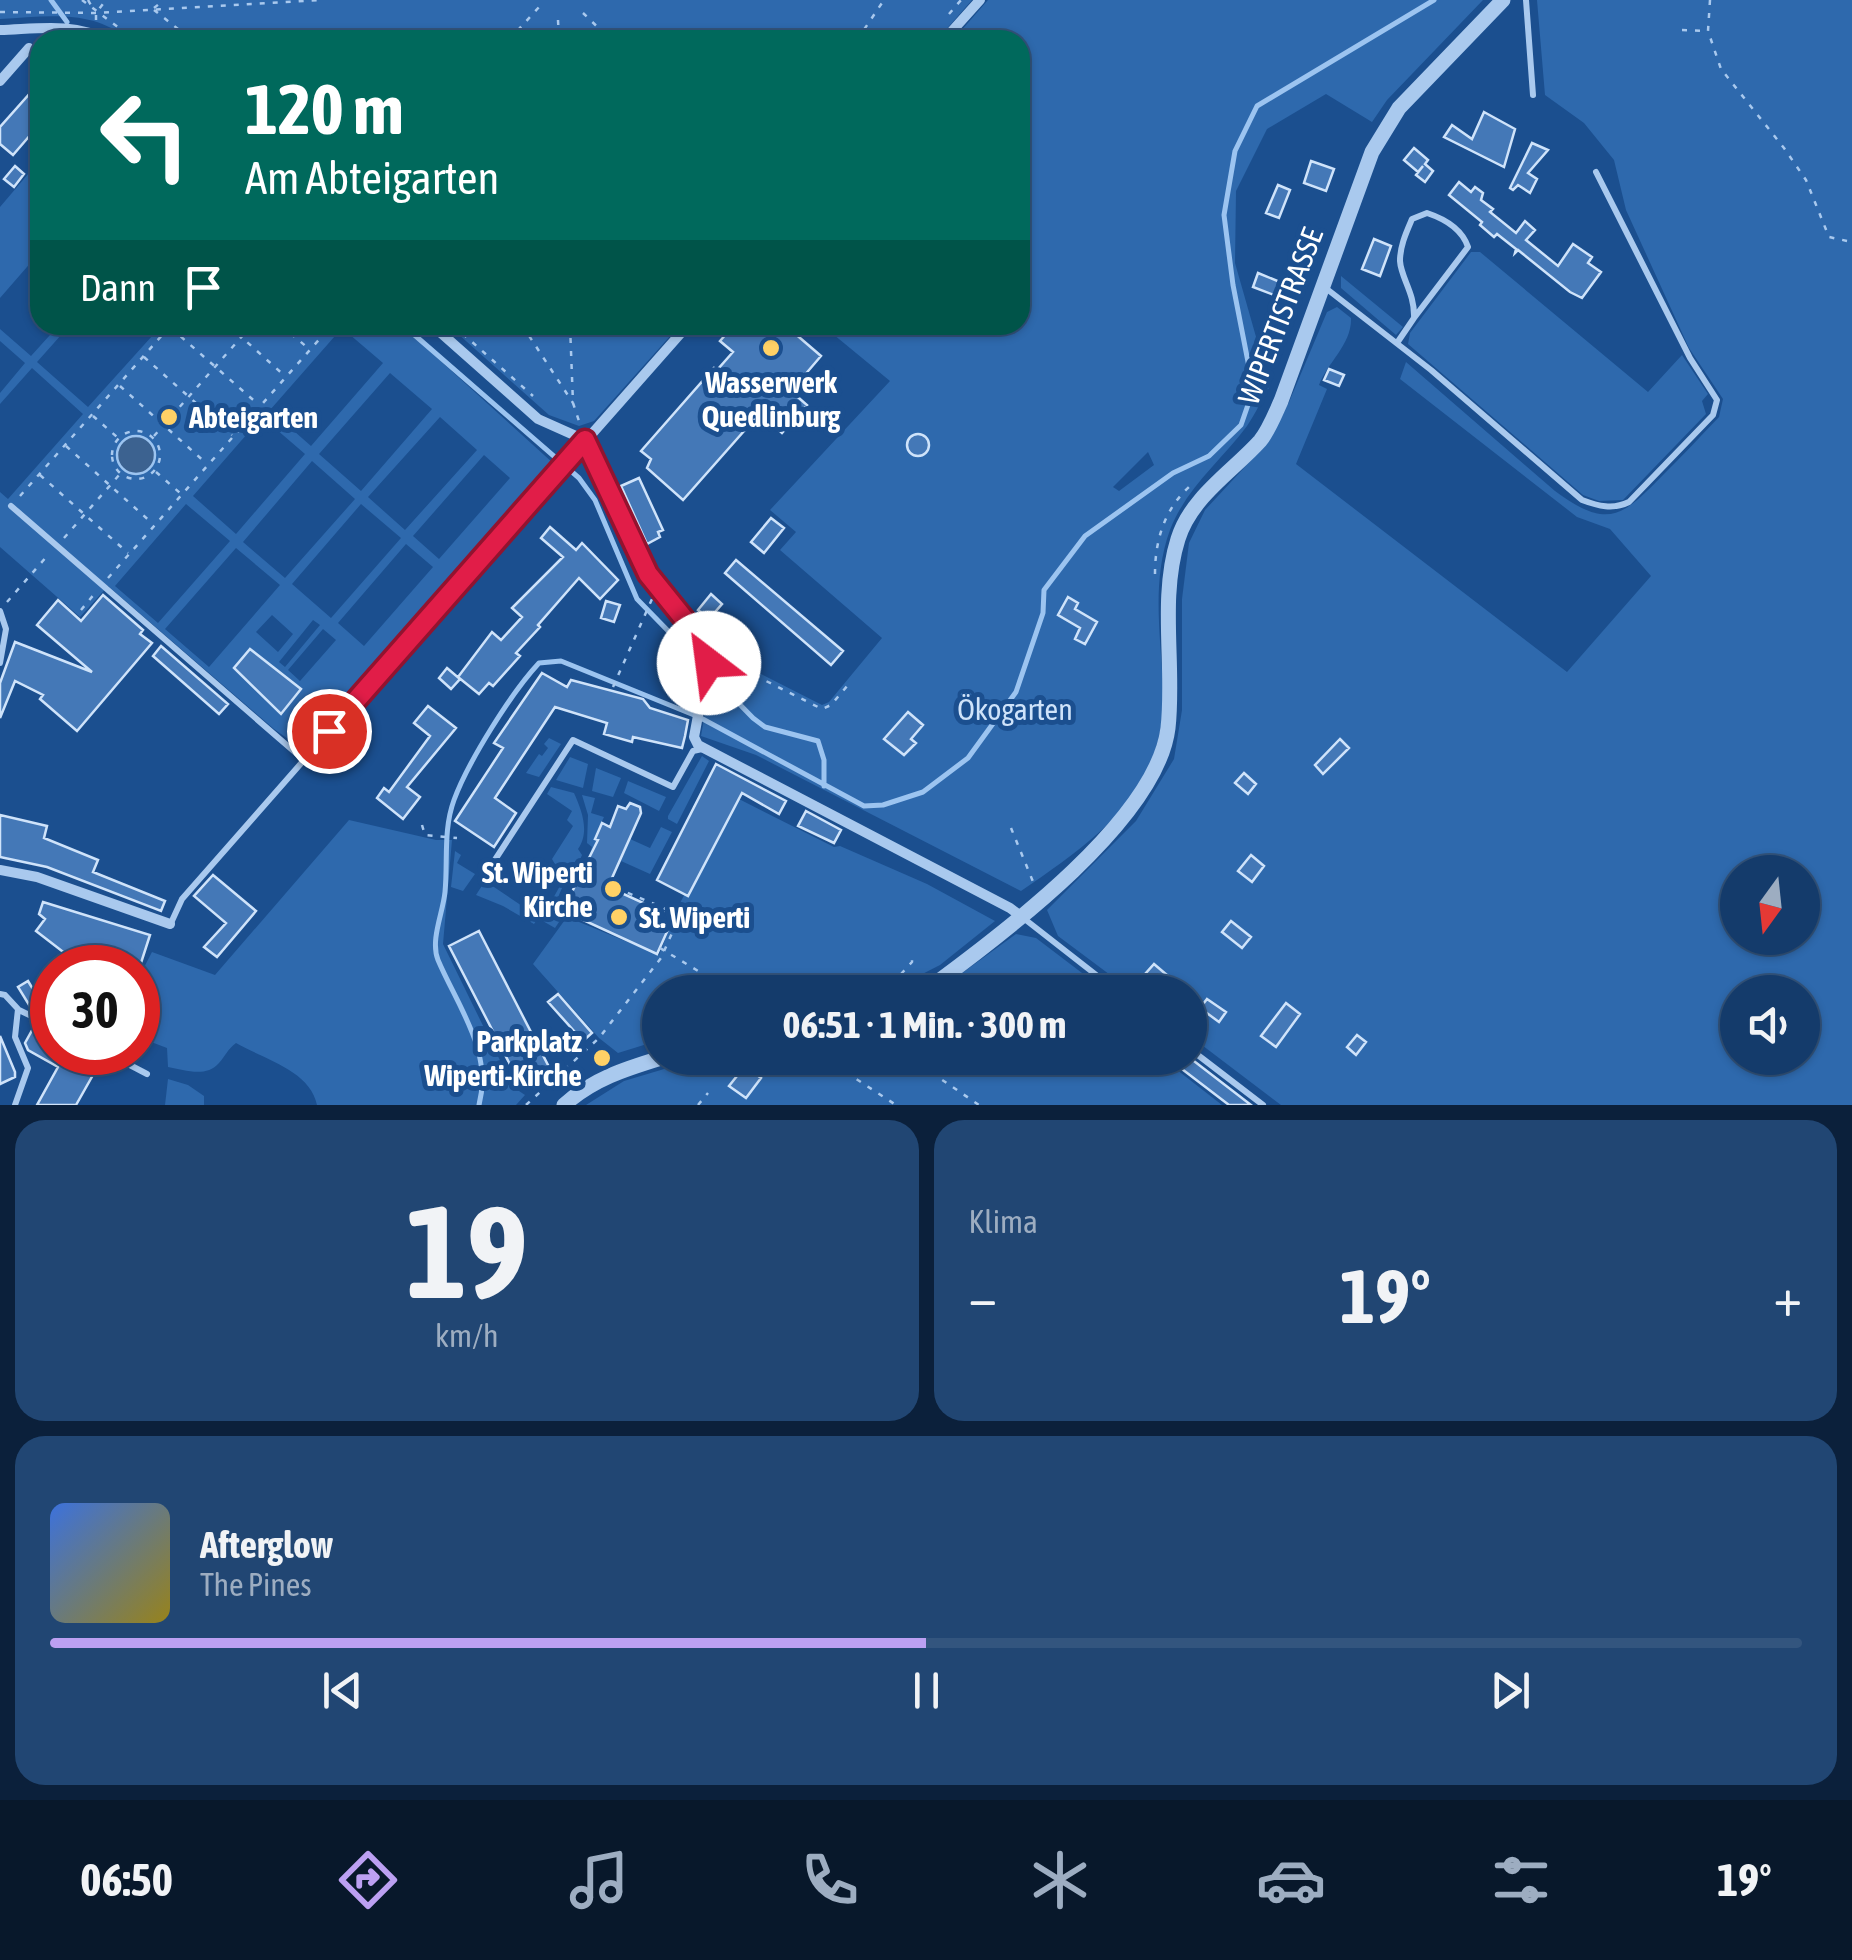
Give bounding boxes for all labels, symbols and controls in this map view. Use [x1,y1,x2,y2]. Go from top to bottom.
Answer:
text: 120 m [245,69,404,149]
icon: left [80,70,210,200]
text: Am Abteigarten [245,152,499,204]
street label: WIPERTISTRASSE [1231,223,1329,409]
icon: arrive [176,260,231,315]
text: Dann [80,266,156,309]
marker: Wasserwerk Quedlinburg [760,337,782,359]
place label: Wasserwerk Quedlinburg [702,365,840,433]
place label: Abteigarten [188,400,318,434]
marker: Abteigarten [158,406,180,428]
position arrow [657,611,761,715]
pin [287,689,372,774]
park label: Ökogarten [957,692,1073,726]
icon: arrive [302,704,357,759]
place label: St. Wiperti Kirche [482,855,593,923]
north arrow [1720,855,1820,955]
map controls [1720,855,1820,1075]
marker: St. Wiperti Kirche [602,878,624,900]
place label: St. Wiperti [639,900,750,934]
marker: St. Wiperti [608,906,630,928]
speed limit sign: 30 [30,945,160,1075]
button: sound [1720,975,1820,1075]
text: 06:51 · 1 Min. · 300 m [783,1003,1066,1046]
place label: Parkplatz Wiperti-Kirche [423,1024,582,1092]
marker: Parkplatz Wiperti-Kirche [591,1047,613,1069]
text: 19 [406,1177,528,1326]
text: Klima [969,1203,1038,1240]
text: 19° [1340,1253,1431,1339]
text: − [969,1265,997,1328]
text: + [1773,1265,1802,1328]
text: km/h [435,1317,498,1354]
text: Afterglow [200,1523,333,1566]
text: The Pines [200,1566,312,1603]
icon: previous [315,1663,370,1718]
icon: pause [899,1663,954,1718]
icon: next [1483,1663,1538,1718]
icon: directions [333,1845,403,1915]
icon: music [564,1845,634,1915]
icon: phone [795,1845,865,1915]
icon: climate [1025,1845,1095,1915]
icon: car [1256,1845,1326,1915]
icon: filters [1486,1845,1556,1915]
text: 06:50 [80,1854,173,1906]
text: 19° [1717,1854,1772,1906]

